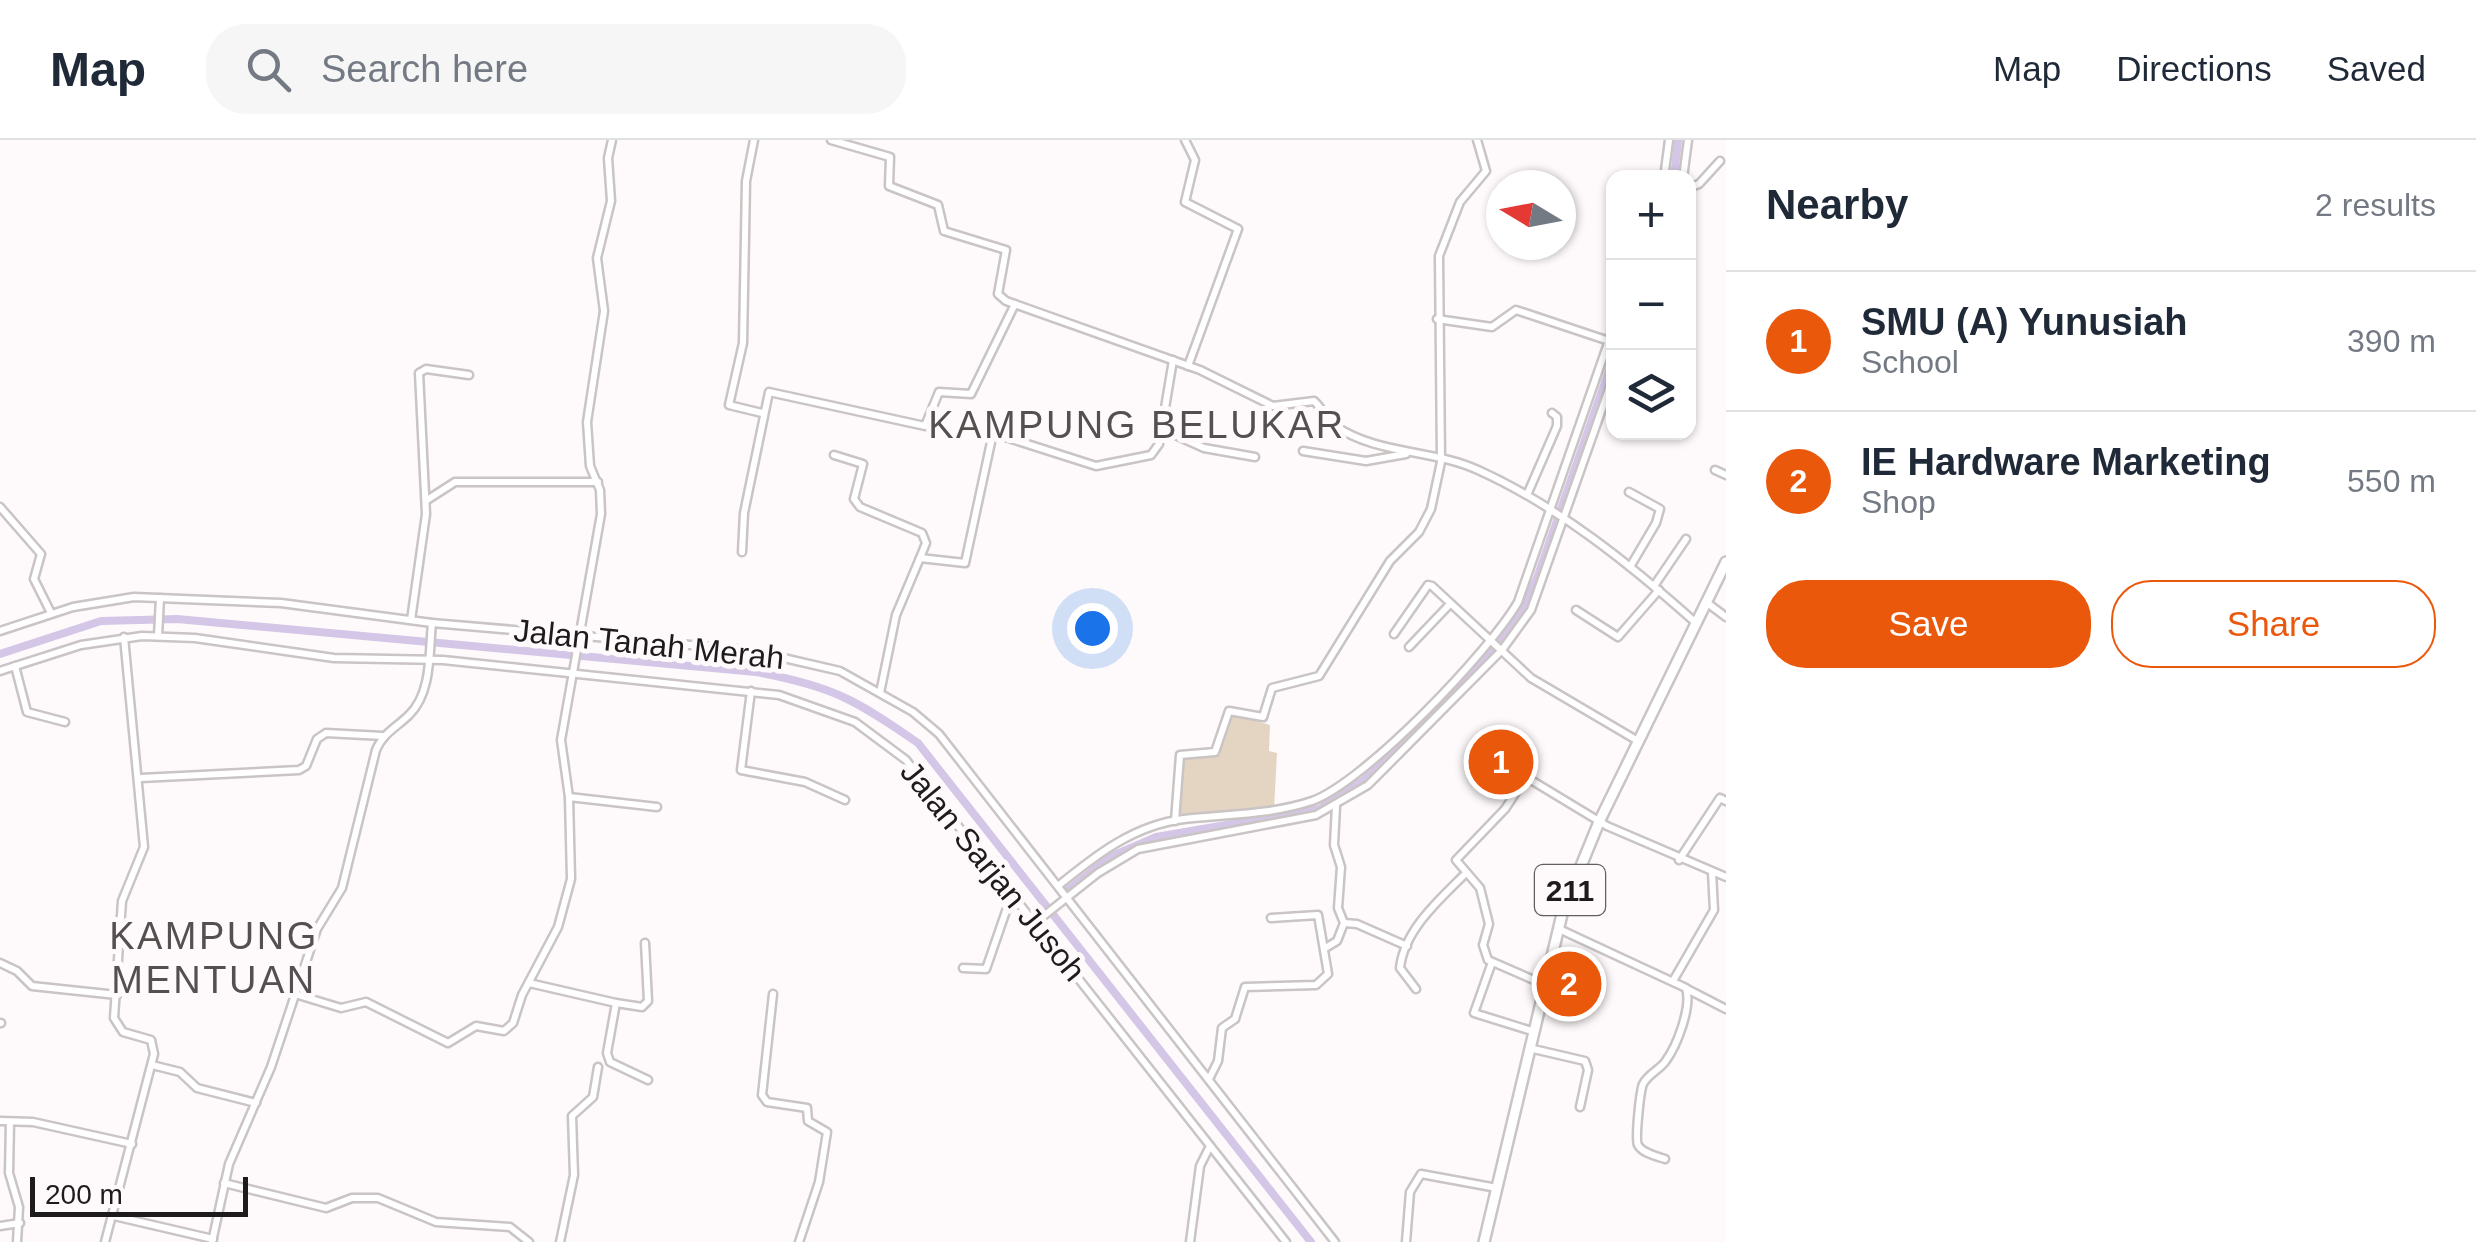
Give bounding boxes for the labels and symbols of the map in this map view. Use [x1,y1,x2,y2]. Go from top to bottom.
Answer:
north arrow [1486,170,1576,260]
district label: KAMPUNG BELUKAR [928,404,1346,446]
your location [1067,603,1118,654]
street label: Jalan Tanah Merah [512,612,786,676]
pin: 1 [1468,724,1534,800]
street label: Jalan Sarjan Jusoh [893,754,1093,988]
road number: 211 [1535,865,1605,915]
district label: KAMPUNG MENTUAN [109,915,319,1001]
pin: 2 [1536,946,1602,1022]
scale bar [30,1172,248,1216]

